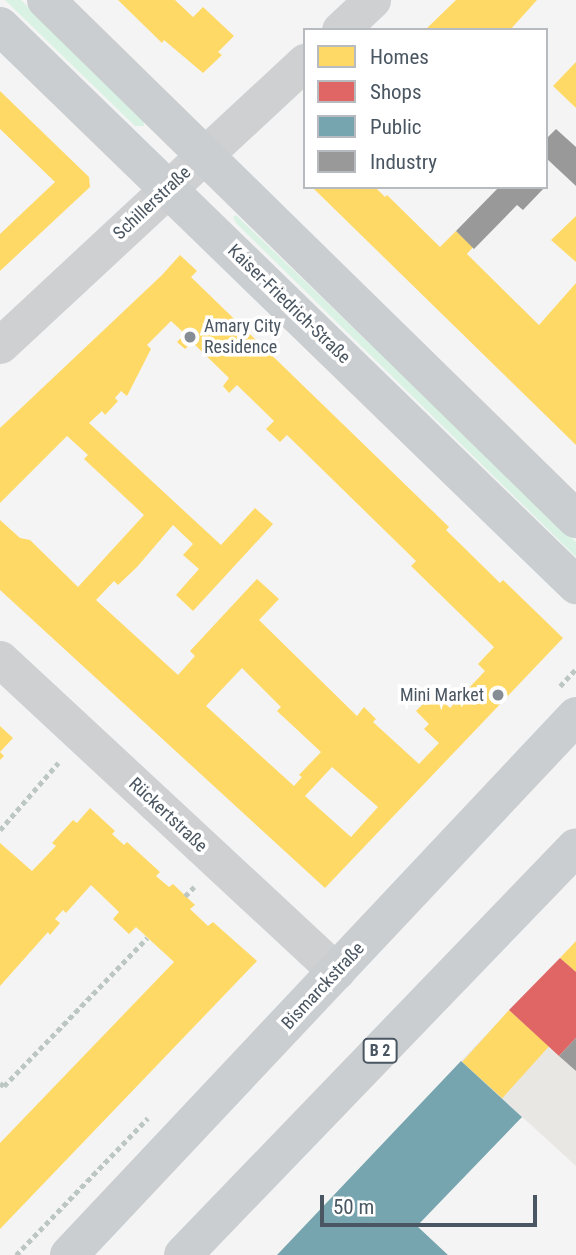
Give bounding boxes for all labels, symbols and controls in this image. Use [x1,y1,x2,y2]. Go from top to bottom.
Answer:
legend [303,28,548,189]
text: Homes [370,45,429,69]
text: Shops [370,80,422,104]
text: Public [370,115,422,139]
text: Industry [370,150,437,174]
street label: Schillerstraße [109,162,195,244]
street label: Kaiser-Friedrich-Straße [223,240,355,368]
place label: Amary City Residence [204,316,281,358]
marker: Amary City Residence [182,329,198,345]
place label: Mini Market [400,684,484,706]
marker: Mini Market [490,687,506,703]
street label: Rückertstraße [124,773,212,857]
street label: Bismarckstraße [277,938,369,1034]
road number: B 2 [362,1038,398,1064]
scale bar [324,1182,541,1226]
text: 50 m [333,1195,374,1219]

